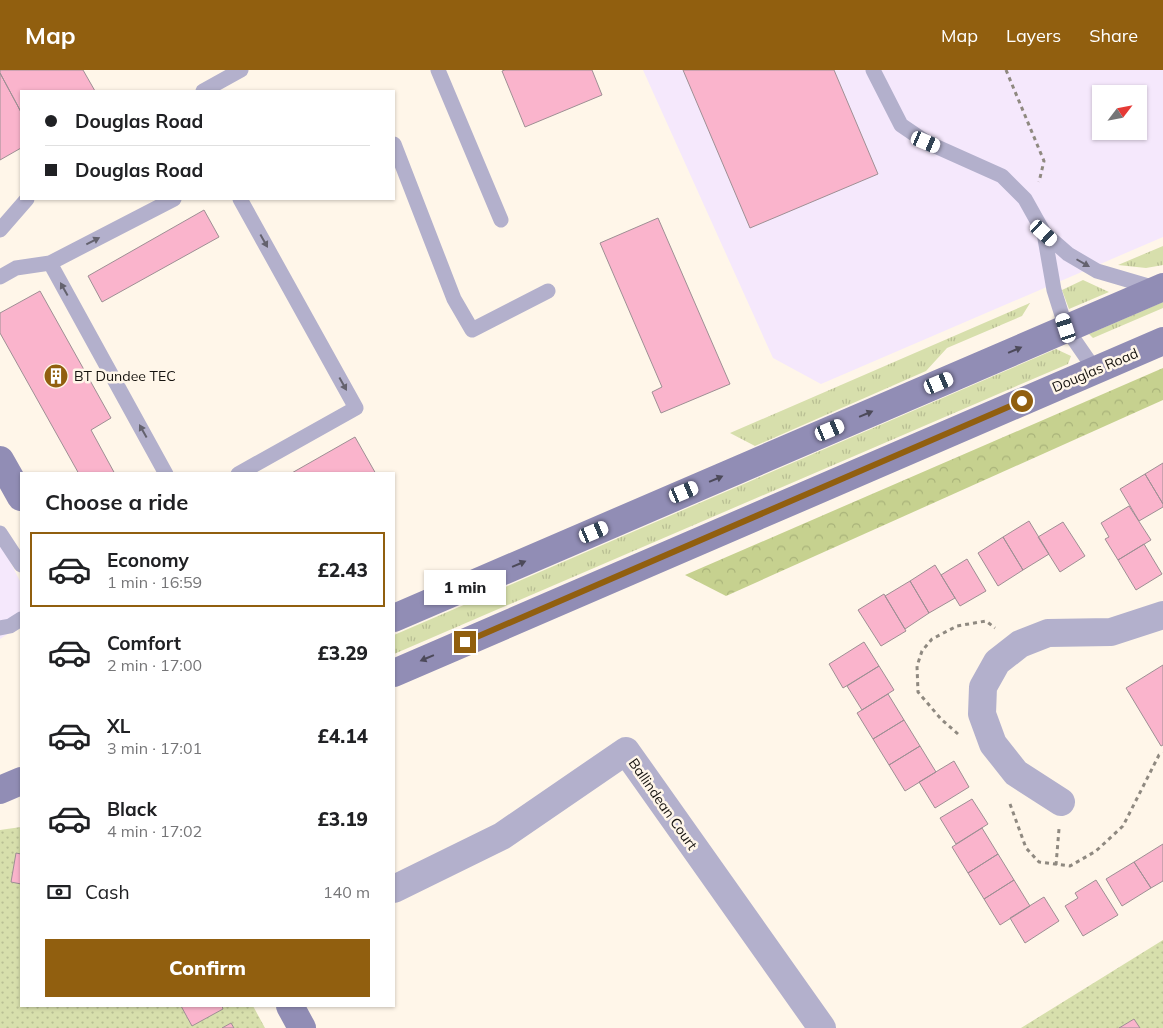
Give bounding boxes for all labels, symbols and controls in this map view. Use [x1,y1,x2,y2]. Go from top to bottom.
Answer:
text: Map [25,20,76,50]
text: Map [941,24,978,47]
text: Layers [1006,24,1061,47]
text: Share [1089,24,1138,47]
north arrow [1092,85,1148,140]
map controls [1092,85,1147,140]
text: Douglas Road [75,109,203,133]
car [909,129,942,155]
text: Douglas Road [75,158,203,182]
car [1027,217,1060,249]
one-way arrow [260,234,268,249]
one-way arrow [86,237,101,245]
one-way arrow [1076,258,1089,267]
one-way arrow [60,282,68,296]
car [1054,311,1077,345]
street label: Douglas Road [1049,344,1141,396]
one-way arrow [1008,345,1022,353]
building icon: BT Dundee TEC [43,363,69,389]
place label: BT Dundee TEC [74,367,176,385]
car [922,370,955,396]
one-way arrow [338,377,347,390]
route start [1011,390,1033,412]
one-way arrow [859,410,873,418]
car [813,417,846,443]
one-way arrow [138,424,147,438]
one-way arrow [709,474,723,482]
car [667,479,700,505]
text: Choose a ride [45,488,188,516]
car [577,519,610,545]
icon: car [47,547,92,592]
text: Economy [107,548,189,572]
text: £2.43 [317,558,368,582]
one-way arrow [512,559,526,567]
callout: 1 min [424,570,506,604]
text: 1 min · 16:59 [107,572,202,592]
text: 1 min [444,577,486,597]
icon: car [47,630,92,675]
text: Comfort [107,631,181,655]
route end [454,631,476,653]
text: £3.29 [317,641,368,665]
text: 2 min · 17:00 [107,655,202,675]
one-way arrow [420,655,435,663]
icon: car [47,713,92,758]
text: XL [107,714,130,738]
text: £4.14 [317,724,368,748]
text: 3 min · 17:01 [107,738,202,758]
street label: Ballindean Court [625,755,701,853]
icon: car [47,796,92,841]
text: Black [107,797,157,821]
text: £3.19 [317,807,368,831]
text: 4 min · 17:02 [107,821,202,841]
icon: cash [45,878,73,906]
text: Cash [85,880,130,904]
text: 140 m [323,882,370,902]
button: Confirm [45,939,370,997]

